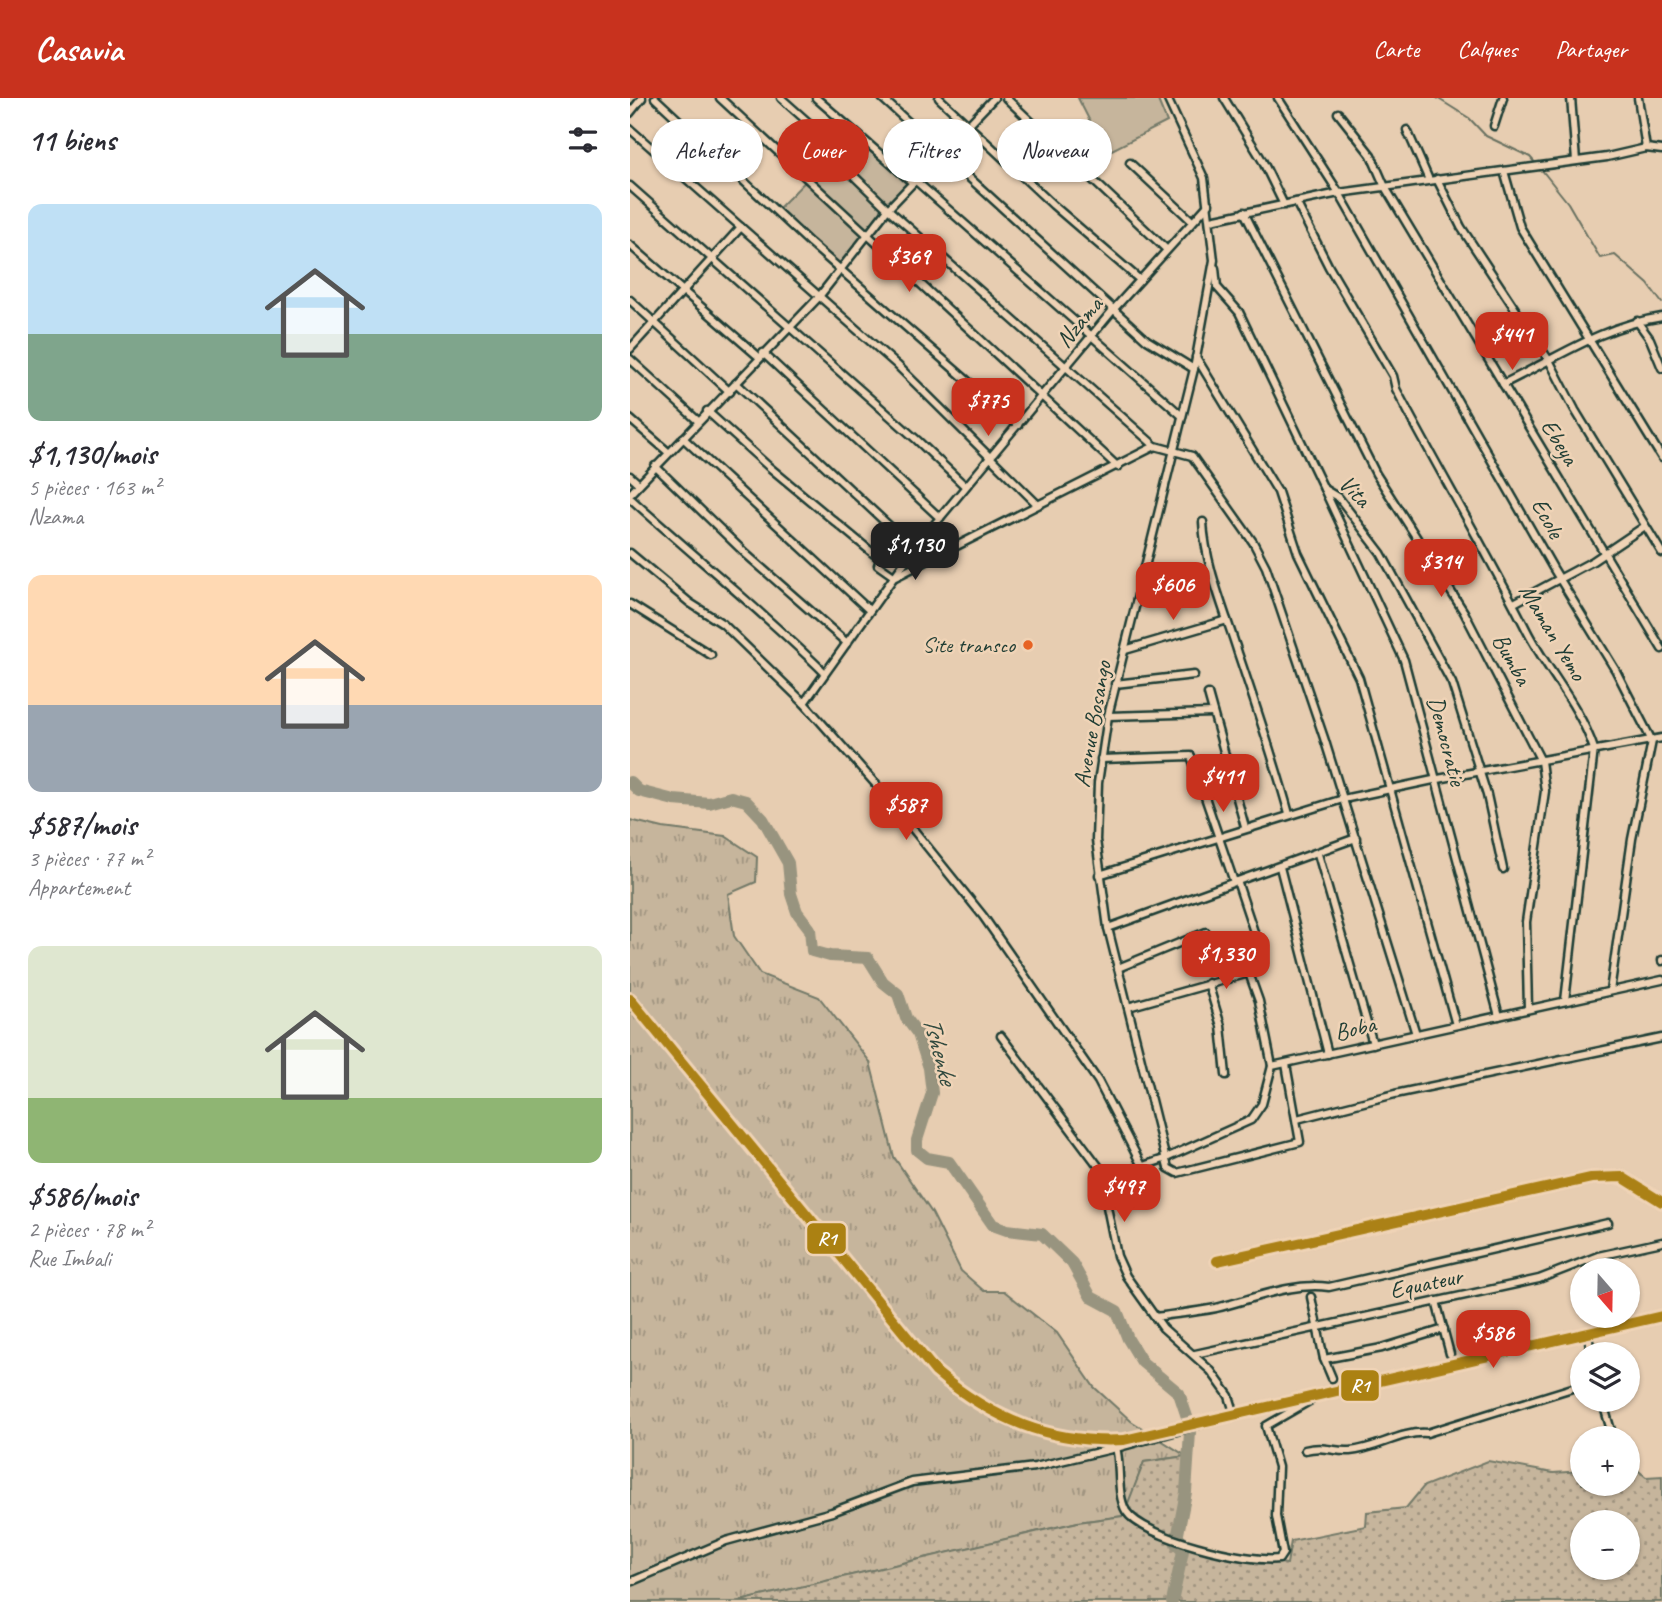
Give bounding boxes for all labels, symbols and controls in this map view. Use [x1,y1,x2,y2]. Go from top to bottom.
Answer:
text: Casavia [35,28,123,70]
text: Carte [1373,34,1419,64]
text: Calques [1457,34,1517,64]
text: Partager [1555,34,1627,64]
chip: Acheter [651,119,763,182]
chip: Louer [777,119,869,182]
chip: Filtres [883,119,983,182]
chip: Nouveau [997,119,1112,182]
text: 11 biens [28,121,116,159]
icon: filters [564,121,602,159]
pin: $369 [868,234,950,294]
text: $369 [888,242,930,271]
icon: home [252,250,378,376]
street label: Nzama [1049,289,1110,354]
pin: $441 [1471,313,1553,372]
text: $441 [1491,320,1533,349]
pin: $775 [947,378,1029,438]
text: $775 [968,386,1008,415]
street label: Ebeya [1534,413,1586,472]
text: $1,130/mois [28,435,156,473]
street label: Vita [1332,468,1378,515]
text: 5 pièces · 163 m² [28,473,160,502]
street label: Ecole [1525,493,1572,545]
text: Nzama [28,502,83,531]
pin: $1,130 [858,522,972,582]
text: $1,130 [887,530,943,559]
pin: $314 [1400,540,1482,599]
text: $314 [1420,547,1462,576]
pin: $606 [1132,562,1214,622]
text: $606 [1152,570,1194,599]
street label: Maman Yemo [1512,578,1594,687]
icon: home [252,621,378,747]
street label: Bumba [1486,628,1539,691]
place label: Site transco [922,631,1016,659]
marker: Site transco [1021,638,1035,652]
street label: Avenue Bosango [1066,657,1118,789]
street label: Democratie [1421,693,1474,791]
pin: $411 [1182,754,1264,814]
text: $411 [1202,762,1244,791]
pin: $587 [865,782,947,842]
text: $587 [886,790,926,819]
text: $587/mois [28,806,136,844]
text: 3 pièces · 77 m² [28,844,150,873]
text: Appartement [28,873,130,902]
pin: $1,330 [1169,932,1283,991]
text: $1,330 [1198,939,1254,968]
icon: home [252,992,378,1118]
street label: Boba [1332,1008,1380,1047]
water label: Tshenke [915,1013,966,1091]
pin: $497 [1083,1164,1165,1224]
text: $497 [1103,1172,1145,1201]
text: $586/mois [28,1177,137,1215]
text: 2 pièces · 78 m² [28,1215,150,1244]
line badge: R1 [806,1222,847,1255]
text: R1 [818,1227,839,1251]
text: Rue Imbali [28,1244,111,1273]
north arrow [1570,1258,1640,1328]
map controls [1570,1258,1640,1580]
street label: Equateur [1387,1260,1467,1305]
pin: $586 [1452,1310,1534,1370]
text: $586 [1472,1318,1514,1347]
button: layers [1570,1342,1640,1412]
line badge: R1 [1340,1369,1380,1402]
text: R1 [1351,1374,1372,1398]
button: + [1570,1426,1640,1496]
button: − [1570,1510,1640,1580]

